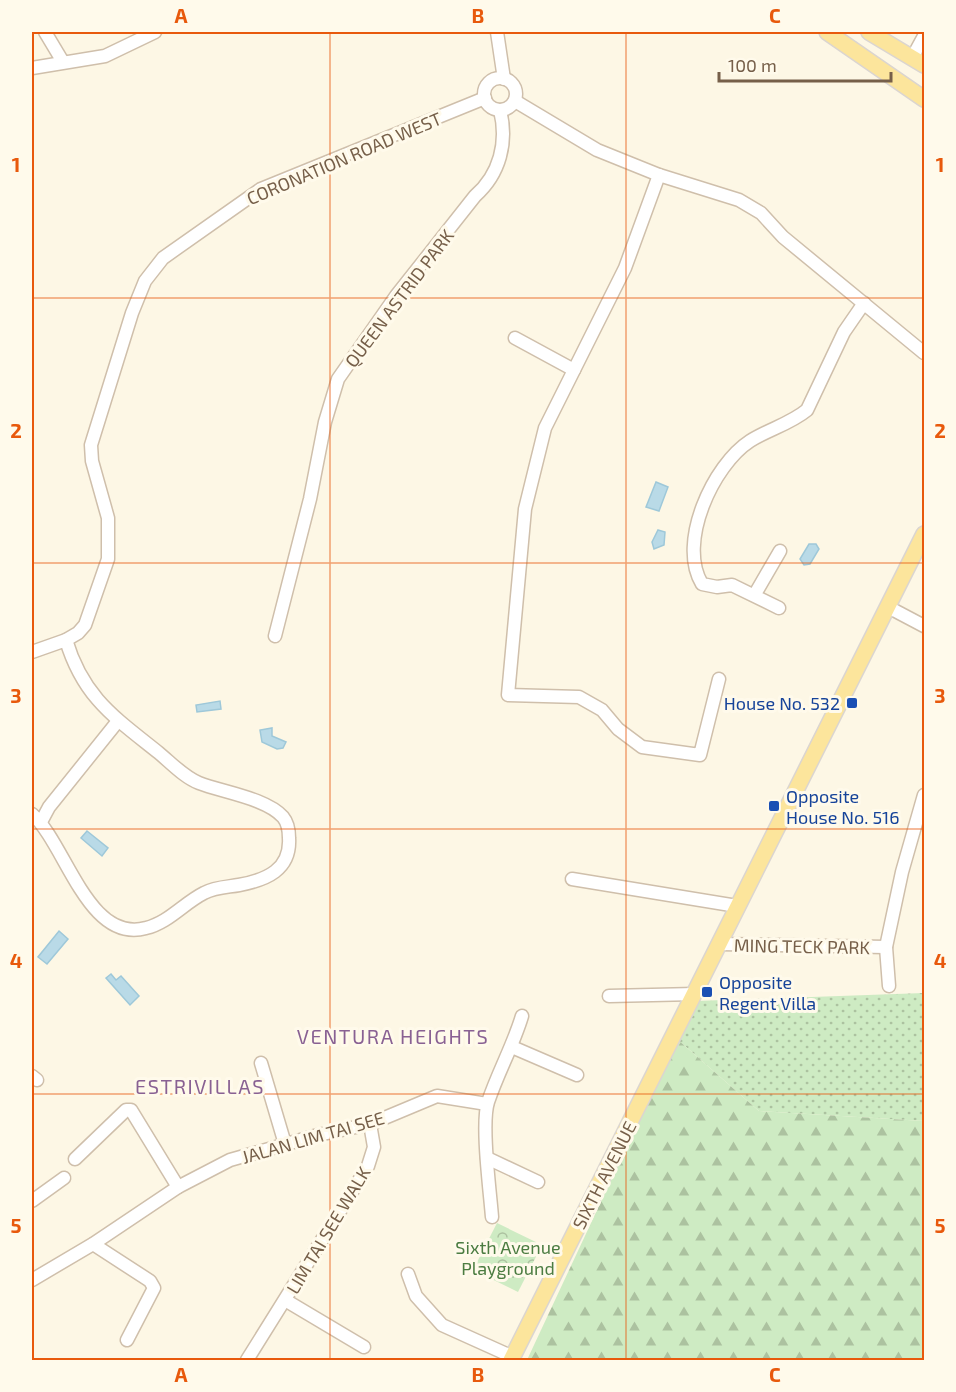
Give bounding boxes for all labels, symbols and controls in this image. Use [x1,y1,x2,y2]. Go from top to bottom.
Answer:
text: A [174,3,188,27]
text: B [472,3,484,27]
text: C [769,3,781,27]
scale bar [719,45,892,83]
text: 100 m [728,54,777,76]
street label: CORONATION ROAD WEST [243,107,445,209]
text: 1 [12,152,20,176]
text: 1 [936,152,944,176]
street label: QUEEN ASTRID PARK [340,224,458,371]
text: 2 [10,418,22,442]
text: 2 [934,418,946,442]
text: 3 [10,683,22,707]
text: 3 [934,683,946,707]
place label: House No. 532 [724,692,840,714]
marker: House No. 532 [845,696,859,710]
place label: Opposite House No. 516 [786,785,900,828]
marker: Opposite House No. 516 [767,799,781,813]
street label: MING TECK PARK [734,934,871,958]
text: 4 [10,948,23,972]
text: 4 [934,948,947,972]
place label: Opposite Regent Villa [719,971,816,1014]
marker: Opposite Regent Villa [700,985,714,999]
district label: VENTURA HEIGHTS [297,1024,489,1048]
district label: ESTRIVILLAS [135,1074,265,1098]
street label: JALAN LIM TAI SEE [239,1106,387,1168]
street label: SIXTH AVENUE [567,1117,641,1233]
street label: LIM TAI SEE WALK [281,1162,375,1298]
text: 5 [10,1213,22,1237]
text: 5 [934,1213,946,1237]
park label: Sixth Avenue Playground [455,1236,561,1279]
text: A [174,1362,188,1386]
text: B [472,1362,484,1386]
text: C [769,1362,781,1386]

